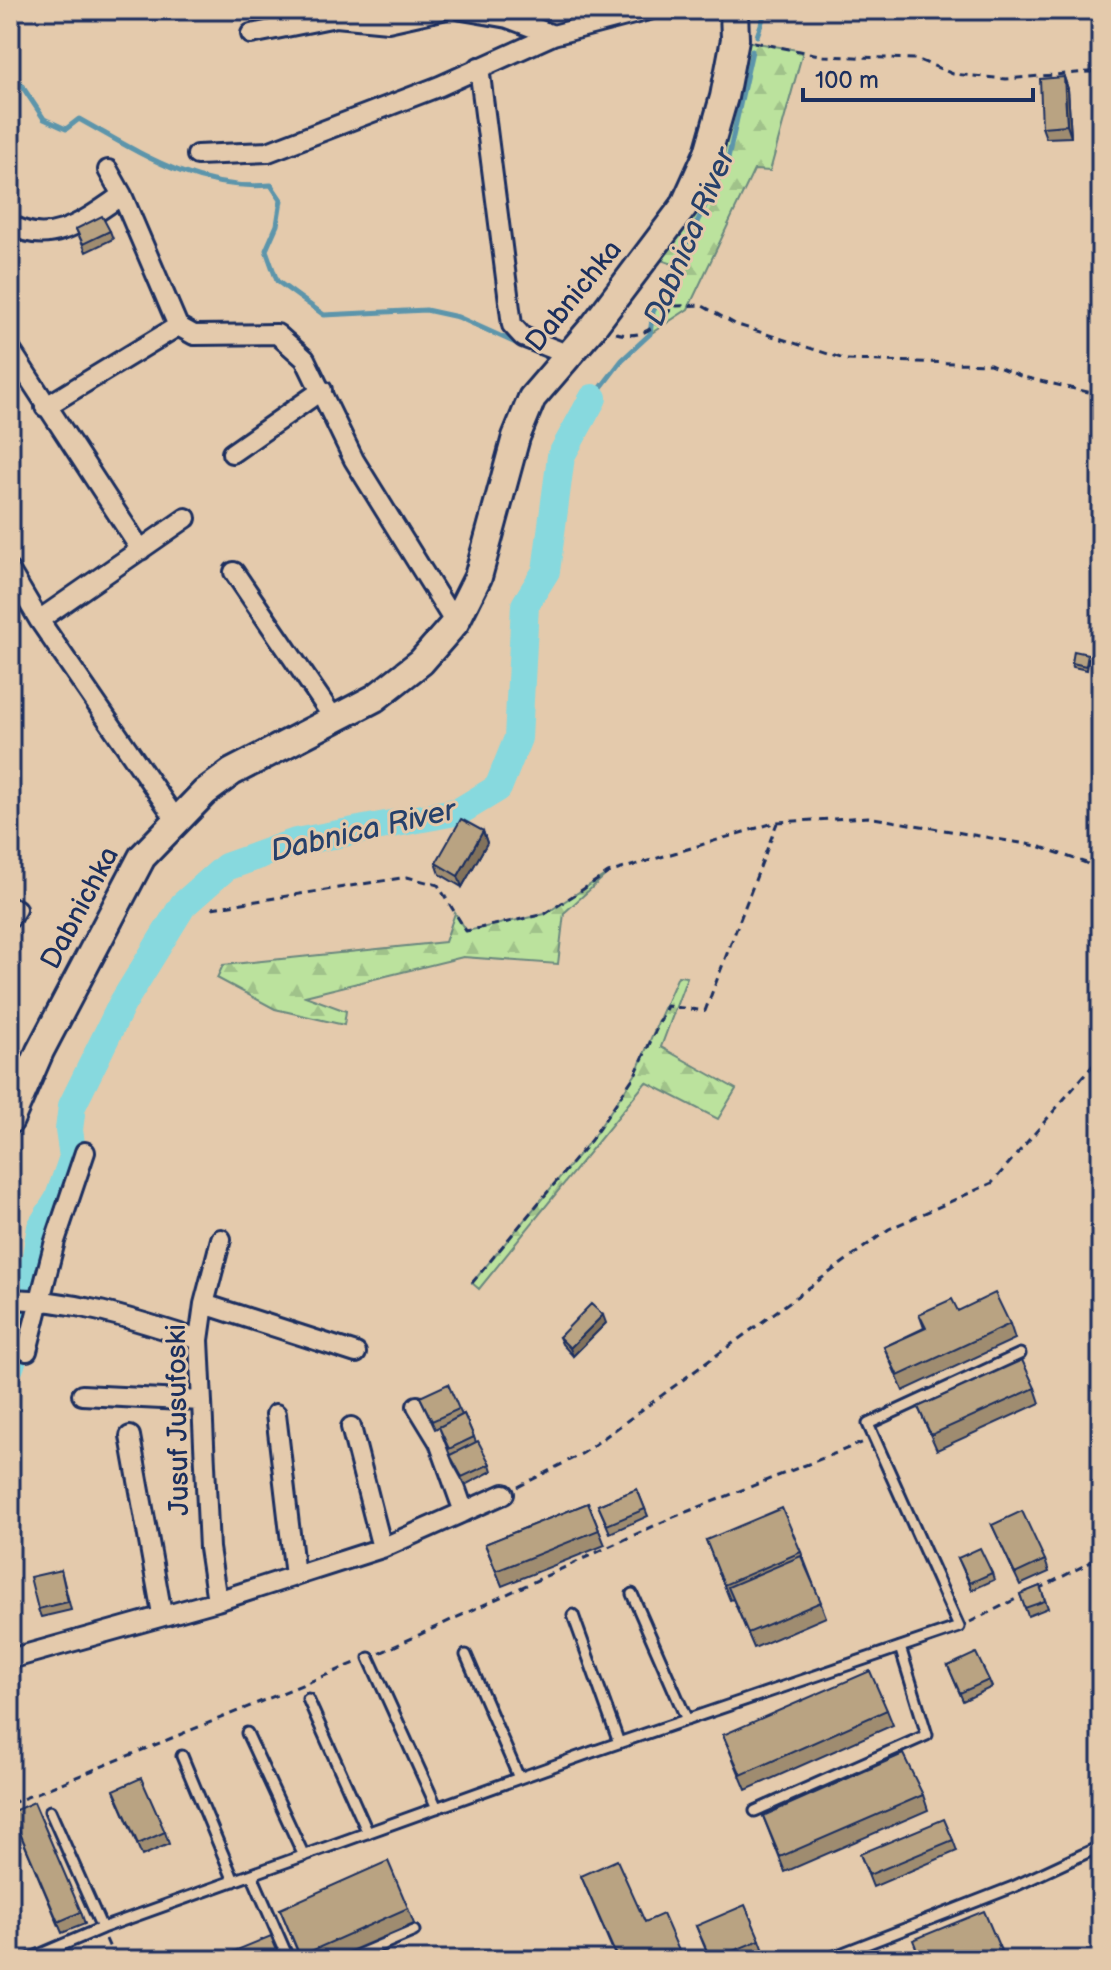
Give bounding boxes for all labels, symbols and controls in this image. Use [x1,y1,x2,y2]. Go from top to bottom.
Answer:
scale bar [803,52,1033,102]
text: 100 m [815,66,879,95]
water label: Dabnica River [636,141,744,331]
street label: Dabnichka [519,234,629,358]
water label: Dabnica River [267,792,461,870]
street label: Dabnichka [34,841,126,975]
street label: Jusuf Jusufoski [160,1324,196,1516]

